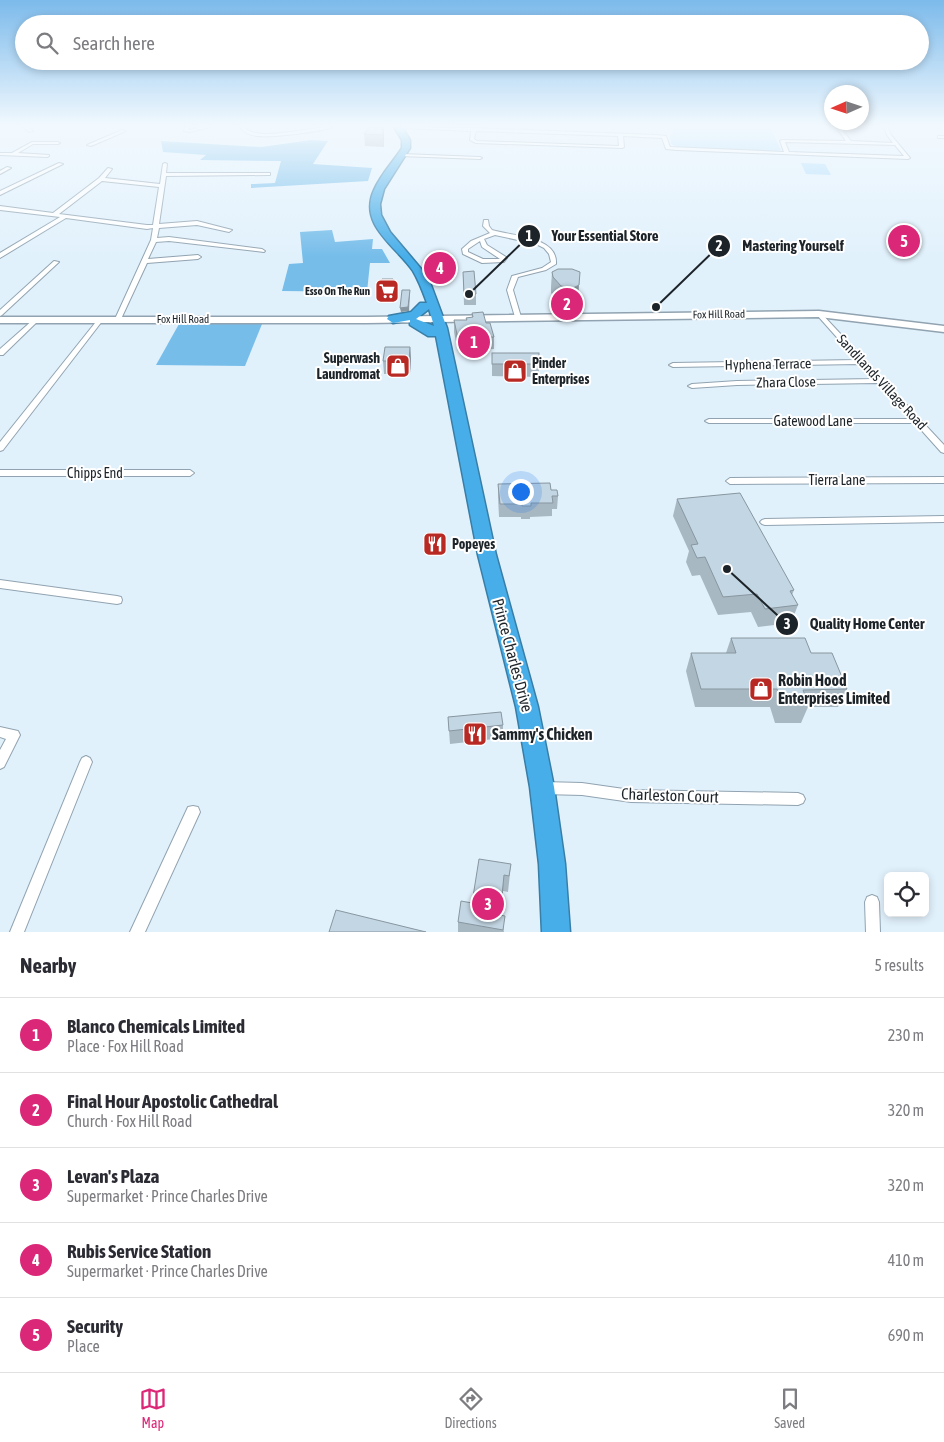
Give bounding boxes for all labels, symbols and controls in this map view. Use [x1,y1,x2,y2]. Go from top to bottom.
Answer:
search box [15,15,929,70]
icon: search [33,29,61,57]
text: Search here [73,32,155,54]
north arrow [824,85,869,130]
callout: Your Essential Store [517,221,669,251]
pin: 5 [888,222,920,260]
text: 1 [525,227,533,244]
text: Your Essential Store [550,227,659,244]
callout: Mastering Yourself [707,231,854,261]
text: 2 [715,237,723,254]
text: Mastering Yourself [742,237,845,254]
pin: 4 [424,249,456,287]
supermarket icon: Esso On The Run [374,278,400,304]
place label: Esso On The Run [305,285,370,297]
pin: 2 [551,285,583,323]
street label: Fox Hill Road [693,308,745,320]
street label: Fox Hill Road [157,313,209,325]
pin: 1 [458,323,490,361]
street label: Sandilands Village Road [834,331,930,433]
place label: Superwash Laundromat [317,350,380,382]
shop icon: Superwash Laundromat [385,353,411,379]
place label: Pinder Enterprises [532,355,589,387]
street label: Hyphena Terrace [725,355,811,373]
shop icon: Pinder Enterprises [502,358,528,384]
street label: Zhara Close [756,373,816,391]
street label: Gatewood Lane [773,413,853,429]
street label: Chipps End [67,465,123,481]
street label: Tierra Lane [809,472,865,488]
your location [508,479,534,505]
restaurant icon: Popeyes [422,531,448,557]
place label: Popeyes [452,536,495,552]
street label: Prince Charles Drive [489,596,537,714]
callout: Quality Home Center [775,609,934,639]
text: 3 [783,615,791,632]
text: Quality Home Center [810,615,925,632]
place label: Robin Hood Enterprises Limited [778,671,890,707]
shop icon: Robin Hood Enterprises Limited [748,676,774,702]
restaurant icon: Sammy's Chicken [462,721,488,747]
place label: Sammy's Chicken [492,725,593,743]
street label: Charleston Court [621,784,719,806]
map controls [884,872,929,917]
button: locate [884,872,929,917]
pin: 3 [472,885,504,923]
text: Nearby [20,953,76,977]
text: 5 results [874,956,924,974]
text: Blanco Chemicals Limited [67,1015,245,1037]
text: 1 [32,1026,40,1044]
text: 230 m [888,1026,924,1044]
text: Place · Fox Hill Road [67,1037,184,1055]
text: Final Hour Apostolic Cathedral [67,1090,278,1112]
text: 2 [32,1101,40,1119]
text: 320 m [888,1101,924,1119]
text: Church · Fox Hill Road [67,1112,192,1130]
text: Levan's Plaza [67,1165,159,1187]
text: 3 [32,1176,40,1194]
text: 320 m [888,1176,924,1194]
text: Supermarket · Prince Charles Drive [67,1187,268,1205]
text: Rubis Service Station [67,1240,211,1262]
text: 4 [32,1251,40,1269]
text: 410 m [888,1251,924,1269]
text: Supermarket · Prince Charles Drive [67,1262,268,1280]
text: Security [67,1315,123,1337]
text: 5 [32,1326,40,1344]
text: 690 m [888,1326,924,1344]
text: Place [67,1337,100,1355]
tab: Map [139,1385,167,1431]
tab: Directions [444,1385,497,1431]
tab: Saved [774,1385,805,1431]

